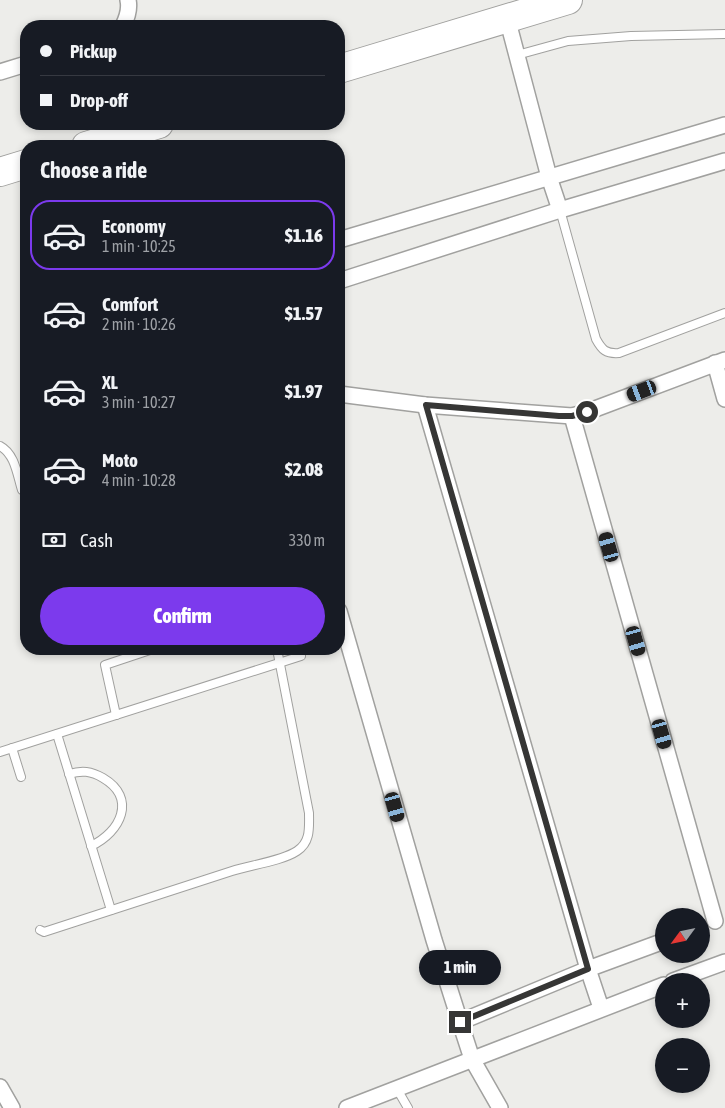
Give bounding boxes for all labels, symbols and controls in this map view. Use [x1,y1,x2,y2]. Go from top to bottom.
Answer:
text: Pickup [70,40,117,62]
text: Drop-off [70,89,128,111]
text: Choose a ride [40,157,147,183]
icon: car [42,213,87,258]
text: Economy [102,215,166,237]
text: $1.16 [285,224,323,246]
text: 1 min · 10:25 [102,237,176,255]
icon: car [42,291,87,336]
text: Comfort [102,293,158,315]
text: $1.57 [285,302,323,324]
text: 2 min · 10:26 [102,315,176,333]
icon: car [42,369,87,414]
text: XL [102,371,118,393]
car [625,379,658,403]
text: $1.97 [285,380,323,402]
text: 3 min · 10:27 [102,393,176,411]
route start [576,401,598,423]
icon: car [42,447,87,492]
text: Moto [102,449,138,471]
text: $2.08 [285,458,323,480]
text: 4 min · 10:28 [102,471,176,489]
icon: cash [40,526,68,554]
text: Cash [80,529,113,551]
text: 330 m [289,531,325,549]
car [597,531,620,563]
button: Confirm [40,587,325,645]
car [624,625,647,657]
car [650,718,673,750]
car [383,791,406,823]
north arrow [655,908,710,962]
map controls [655,908,710,1093]
callout: 1 min [419,950,501,984]
text: 1 min [444,958,476,976]
button: + [655,973,710,1028]
route end [449,1011,471,1033]
button: − [655,1038,710,1093]

